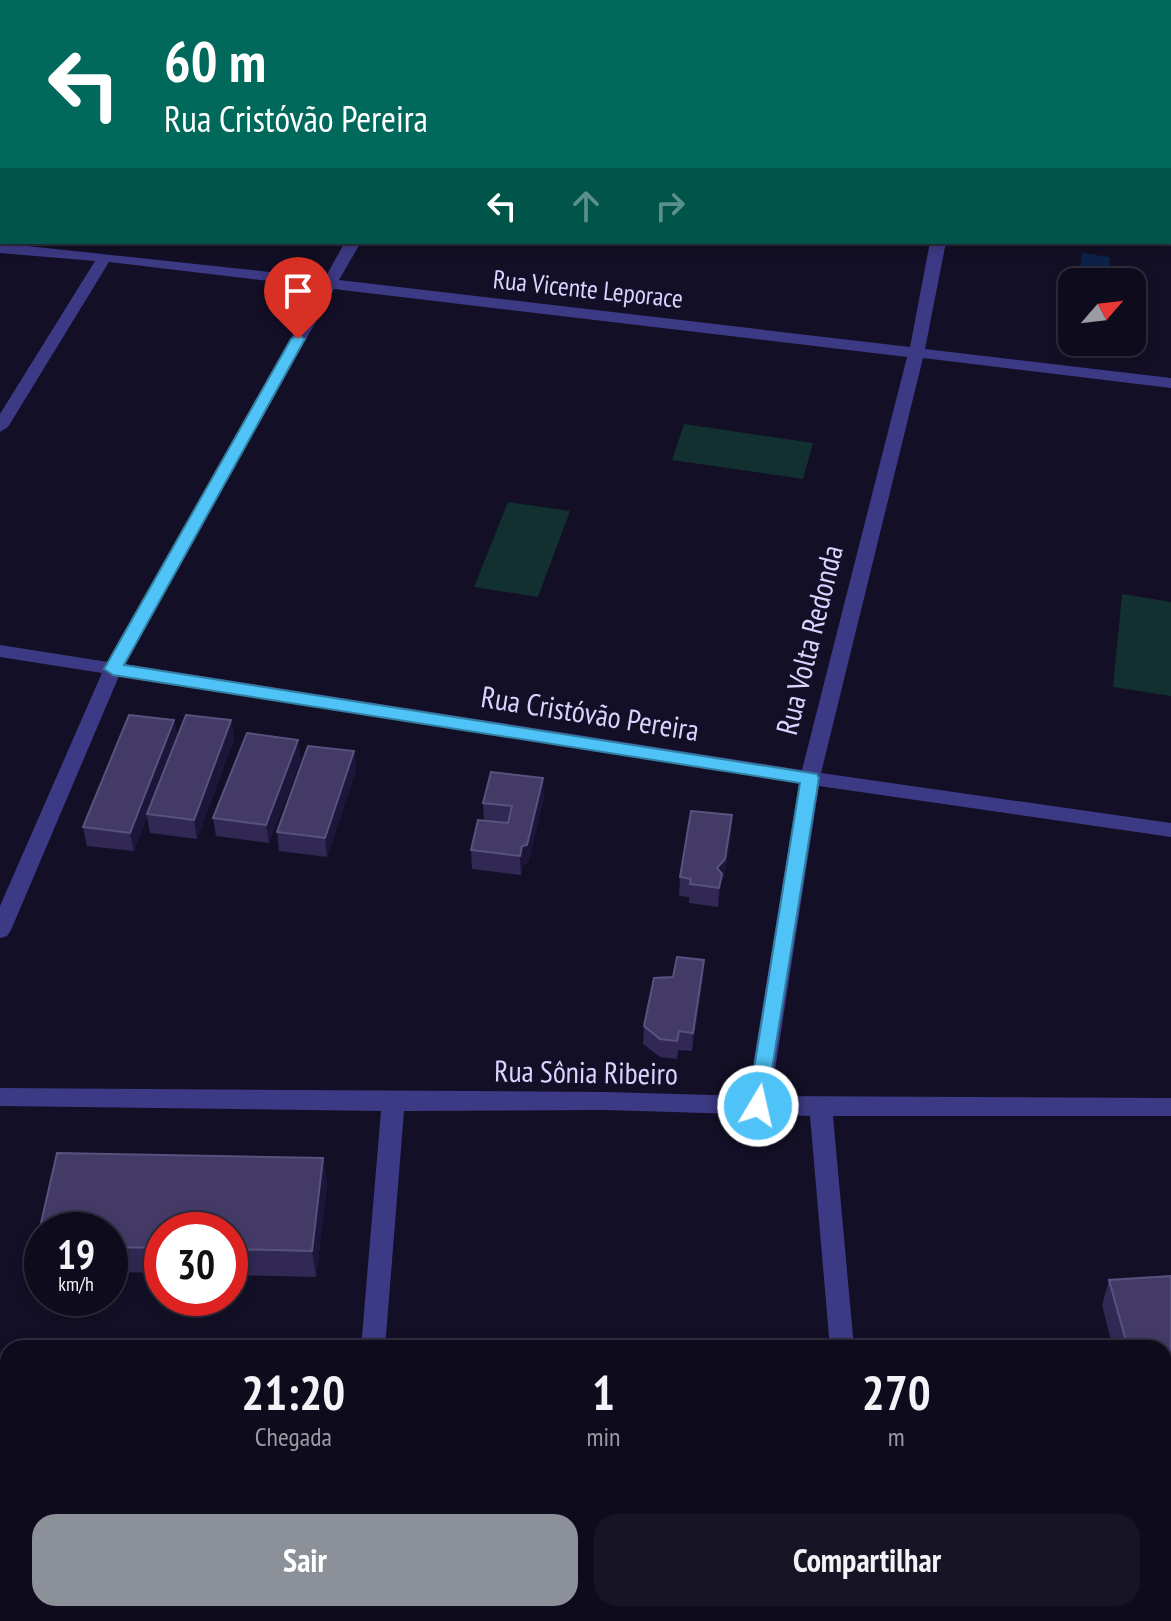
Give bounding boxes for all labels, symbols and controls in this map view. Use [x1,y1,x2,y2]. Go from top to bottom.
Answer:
text: 60 m [164,25,266,97]
icon: left [32,32,136,136]
text: Rua Cristóvão Pereira [164,95,428,142]
icon: left [480,184,524,228]
icon: ahead [564,184,608,228]
icon: right [648,184,692,228]
pin [264,257,332,339]
street label: Rua Vicente Leporace [491,262,685,315]
north arrow [1058,268,1146,356]
map controls [1058,268,1146,356]
icon: arrive [276,269,320,313]
street label: Rua Volta Redonda [766,541,851,738]
street label: Rua Cristóvão Pereira [479,676,702,749]
street label: Rua Sônia Ribeiro [494,1050,678,1093]
position arrow [716,1064,800,1148]
speed limit sign: 30 [144,1212,248,1316]
text: 19 [57,1228,95,1280]
text: km/h [58,1271,94,1297]
text: 21:20 [241,1361,345,1423]
text: 1 [592,1361,615,1423]
text: 270 [862,1361,931,1423]
text: Chegada [255,1420,332,1453]
text: min [586,1420,620,1453]
text: m [888,1420,905,1453]
button: Sair [32,1514,578,1606]
button: Compartilhar [594,1514,1140,1606]

